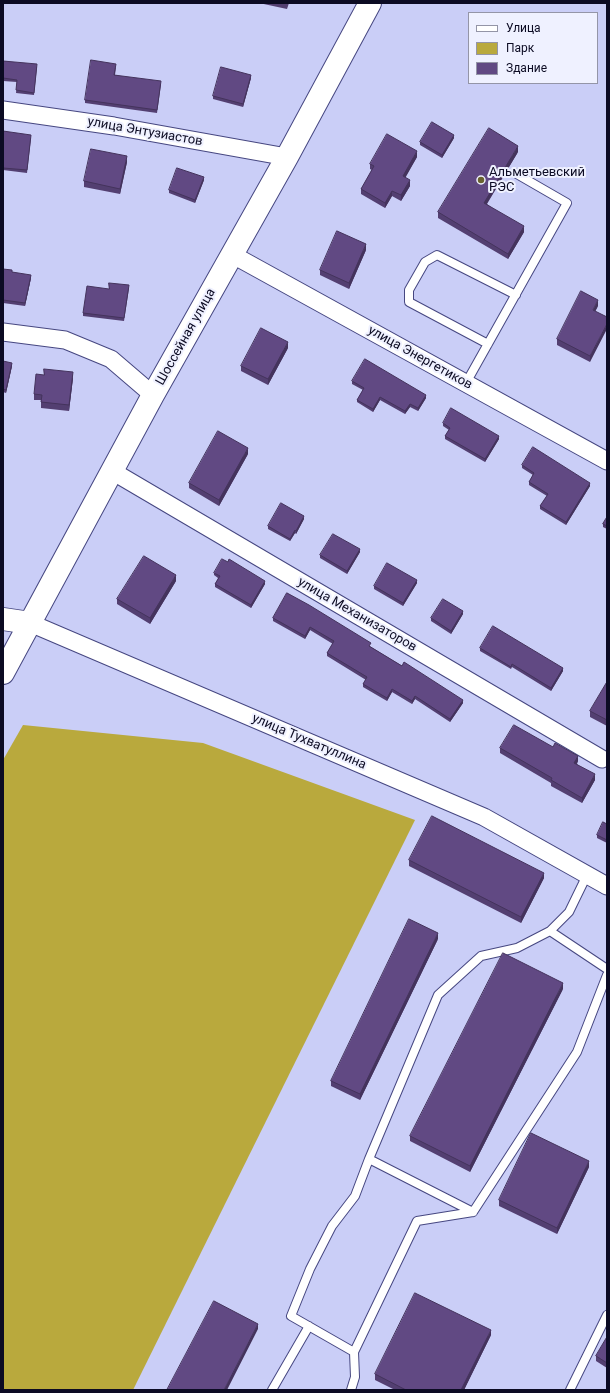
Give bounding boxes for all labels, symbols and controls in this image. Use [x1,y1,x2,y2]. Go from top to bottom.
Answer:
legend [468,12,598,84]
text: Улица [506,21,541,35]
text: Парк [506,41,534,55]
text: Здание [506,61,547,75]
street label: улица Энтузиастов [86,114,204,150]
place label: Альметьевский РЭС [489,165,585,196]
marker: Альметьевский РЭС [476,175,486,185]
street label: Шоссейная улица [153,286,219,388]
street label: улица Энергетиков [365,323,475,393]
street label: улица Механизаторов [295,575,419,655]
street label: улица Тухватуллина [250,711,368,773]

